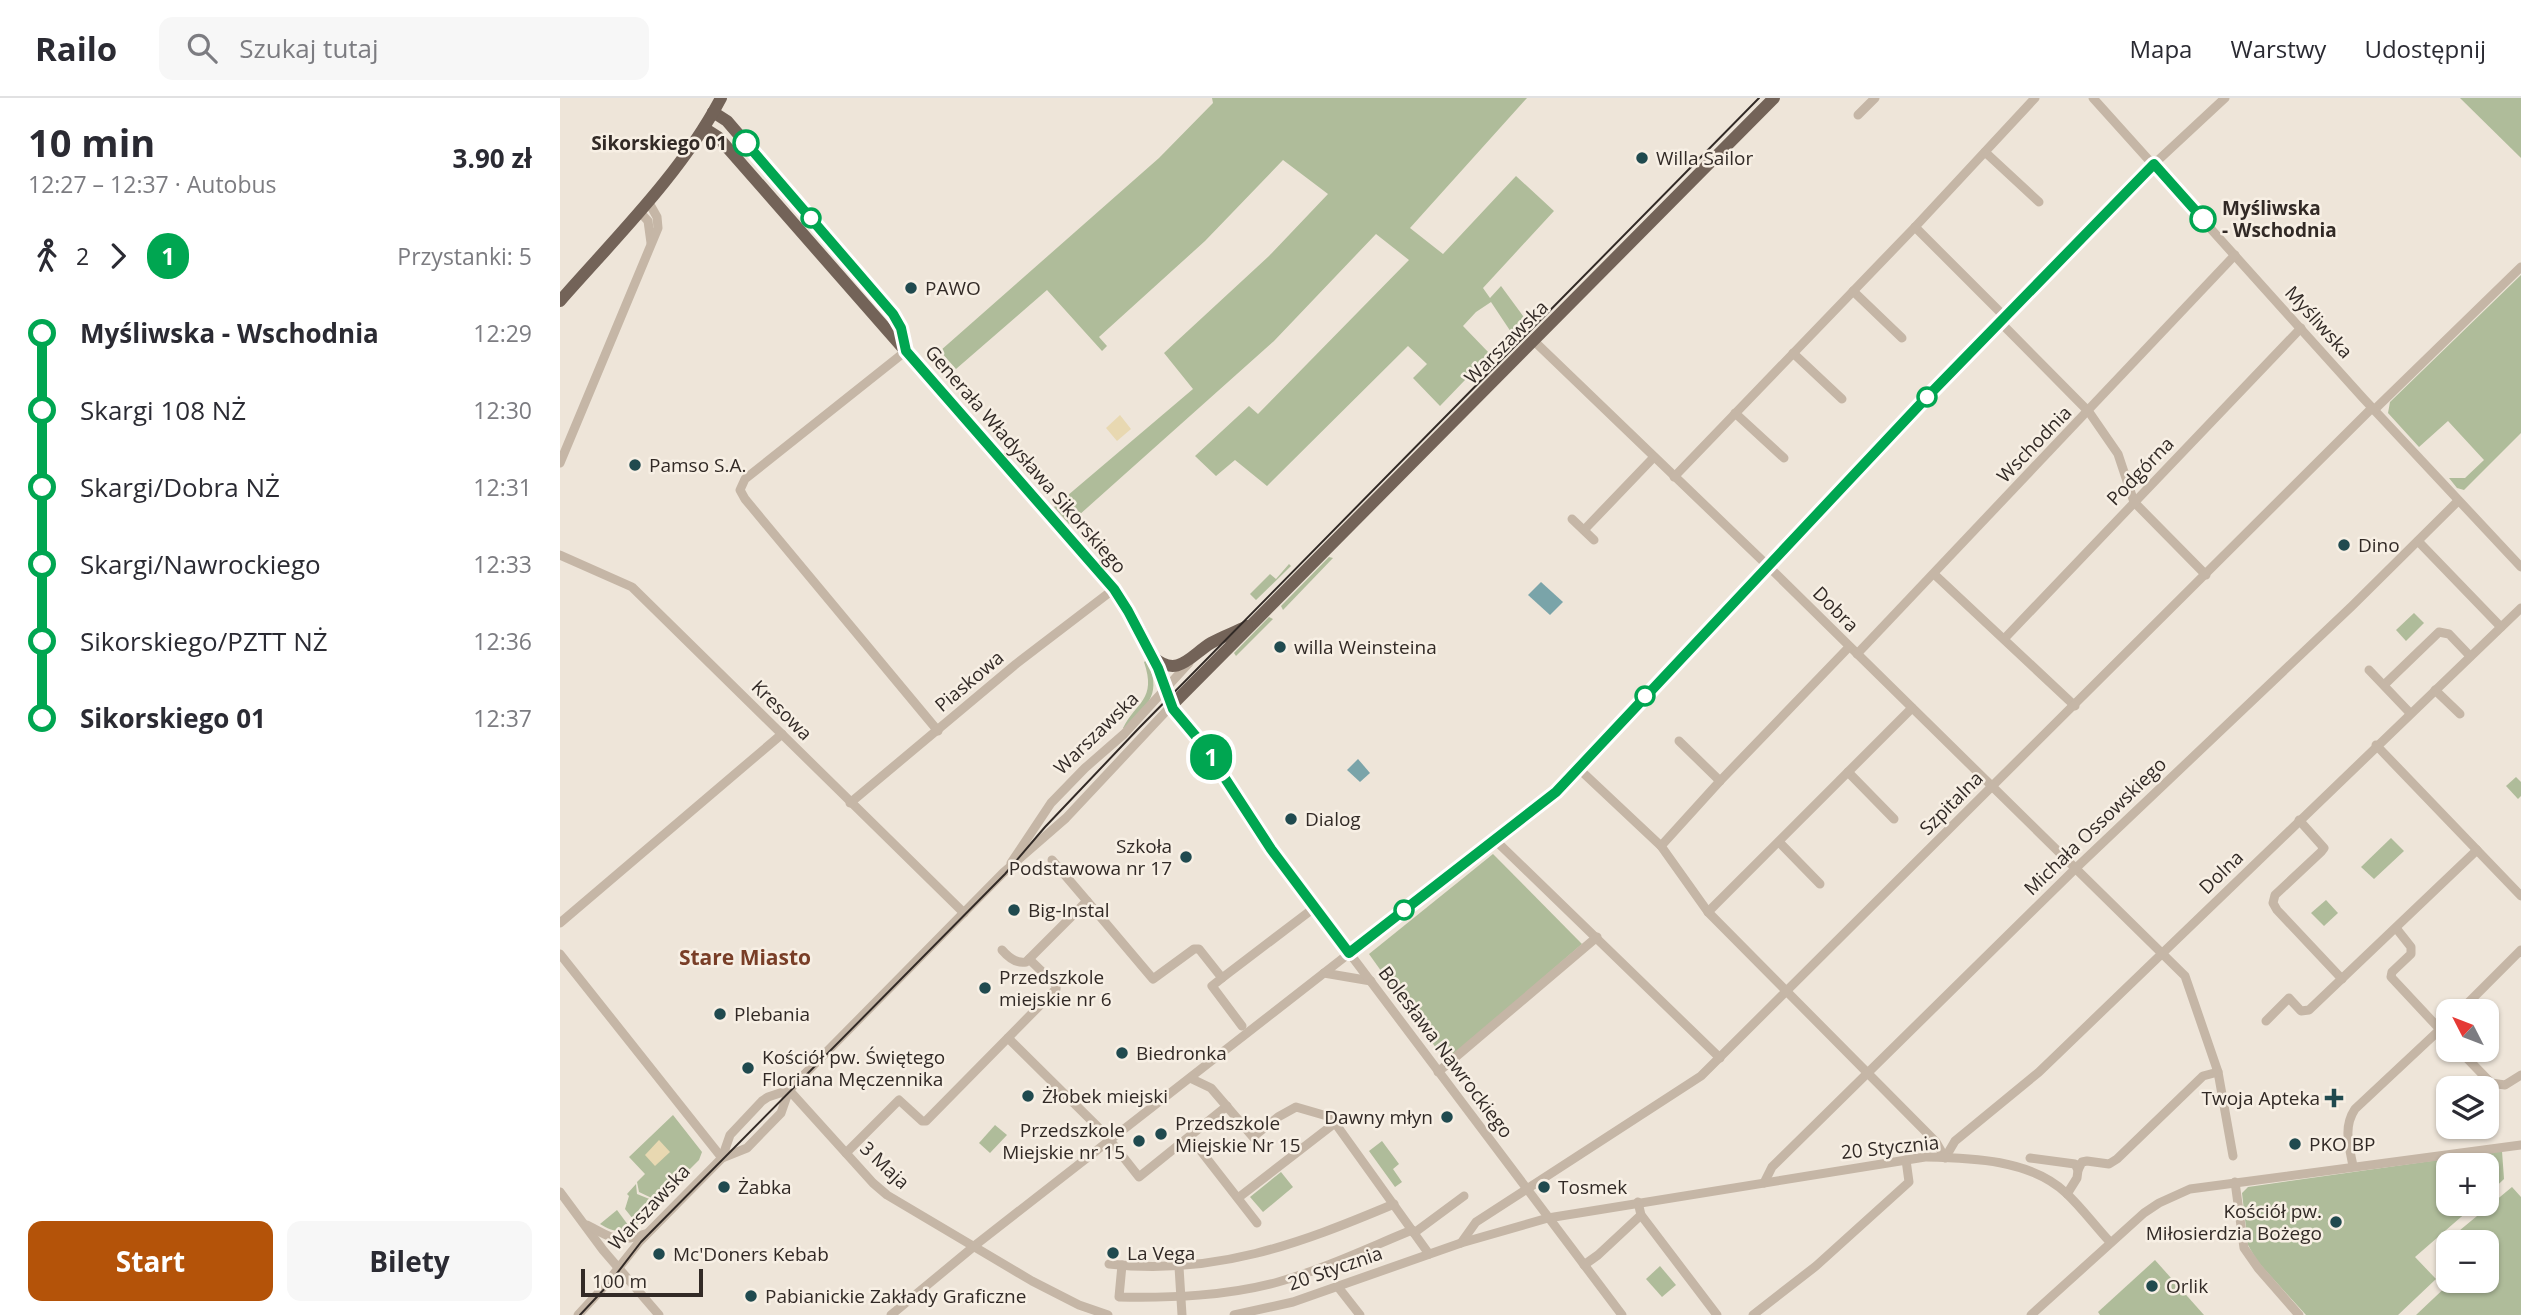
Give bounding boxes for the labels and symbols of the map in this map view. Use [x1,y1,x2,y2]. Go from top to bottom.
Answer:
place label: Sikorskiego 01 [591,130,727,156]
marker: Sikorskiego 01 [733,130,759,156]
place label: Willa Sailor [1656,145,1753,171]
marker: Willa Sailor [1634,150,1650,166]
place label: Myśliwska - Wschodnia [2222,195,2337,243]
marker: Myśliwska - Wschodnia [2190,206,2216,232]
unlabelled marker [801,208,821,228]
place label: PAWO [925,275,981,301]
marker: PAWO [903,280,919,296]
street label: Myśliwska [2279,280,2359,364]
street label: Warszawska [1458,294,1554,390]
street label: Generała Władysława Sikorskiego [920,339,1132,579]
unlabelled marker [1917,387,1937,407]
street label: Wschodnia [1991,400,2077,488]
street label: Podgórna [2101,431,2179,511]
place label: Pamso S.A. [649,452,746,478]
marker: Pamso S.A. [627,457,643,473]
place label: Dino [2358,532,2400,558]
marker: Dino [2336,537,2352,553]
street label: Dobra [1807,580,1865,638]
place label: willa Weinsteina [1294,634,1437,660]
marker: willa Weinsteina [1272,639,1288,655]
street label: Piaskowa [929,645,1009,717]
street label: Kresowa [746,674,818,746]
street label: Warszawska [1048,686,1144,780]
unlabelled marker [1635,686,1655,706]
line badge: 1 [1188,734,1234,780]
street label: Michała Ossowskiego [2018,751,2172,901]
street label: Szpitalna [1913,765,1989,841]
place label: Dialog [1305,806,1361,832]
marker: Dialog [1283,811,1299,827]
place label: Szkoła Podstawowa nr 17 [1009,833,1172,881]
street label: Dolna [2193,845,2249,899]
marker: Szkoła Podstawowa nr 17 [1178,849,1194,865]
place label: Big-Instal [1028,897,1110,923]
unlabelled marker [1394,900,1414,920]
marker: Big-Instal [1006,902,1022,918]
district label: Stare Miasto [679,943,811,971]
street label: Bolesława Nawrockiego [1373,961,1519,1143]
place label: Przedszkole miejskie nr 6 [999,964,1112,1012]
marker: Przedszkole miejskie nr 6 [977,980,993,996]
north arrow [2436,999,2499,1062]
place label: Plebania [734,1001,810,1027]
marker: Plebania [712,1006,728,1022]
place label: Biedronka [1136,1040,1227,1066]
place label: Kościół pw. Świętego Floriana Męczennika [762,1044,945,1092]
marker: Biedronka [1114,1045,1130,1061]
marker: Kościół pw. Świętego Floriana Męczennika [740,1060,756,1076]
place label: Żłobek miejski [1042,1083,1168,1109]
place label: Twoja Apteka [2201,1085,2320,1111]
marker: Żłobek miejski [1020,1088,1036,1104]
marker: Twoja Apteka [2326,1090,2342,1106]
place label: Dawny młyn [1324,1104,1433,1130]
marker: Dawny młyn [1439,1109,1455,1125]
place label: Przedszkole Miejskie Nr 15 [1175,1110,1301,1158]
place label: Przedszkole Miejskie nr 15 [1002,1117,1125,1165]
marker: Przedszkole Miejskie Nr 15 [1153,1126,1169,1142]
street label: 20 Stycznia [1840,1129,1940,1165]
place label: PKO BP [2309,1131,2375,1157]
marker: Przedszkole Miejskie nr 15 [1131,1133,1147,1149]
street label: 3 Maja [855,1135,915,1195]
marker: PKO BP [2287,1136,2303,1152]
street label: Warszawska [602,1158,696,1256]
place label: Żabka [738,1174,792,1200]
place label: Tosmek [1558,1174,1627,1200]
marker: Żabka [716,1179,732,1195]
marker: Tosmek [1536,1179,1552,1195]
place label: Kościół pw. Miłosierdzia Bożego [2146,1198,2322,1246]
marker: Kościół pw. Miłosierdzia Bożego [2328,1214,2344,1230]
place label: La Vega [1127,1240,1195,1266]
street label: 20 Stycznia [1284,1240,1386,1296]
place label: Mc'Doners Kebab [673,1241,829,1267]
marker: La Vega [1105,1245,1121,1261]
marker: Mc'Doners Kebab [651,1246,667,1262]
scale bar [581,1266,704,1298]
place label: Orlik [2166,1273,2208,1299]
marker: Orlik [2144,1278,2160,1294]
place label: Pabianickie Zakłady Graficzne [765,1283,1026,1309]
marker: Pabianickie Zakłady Graficzne [743,1288,759,1304]

